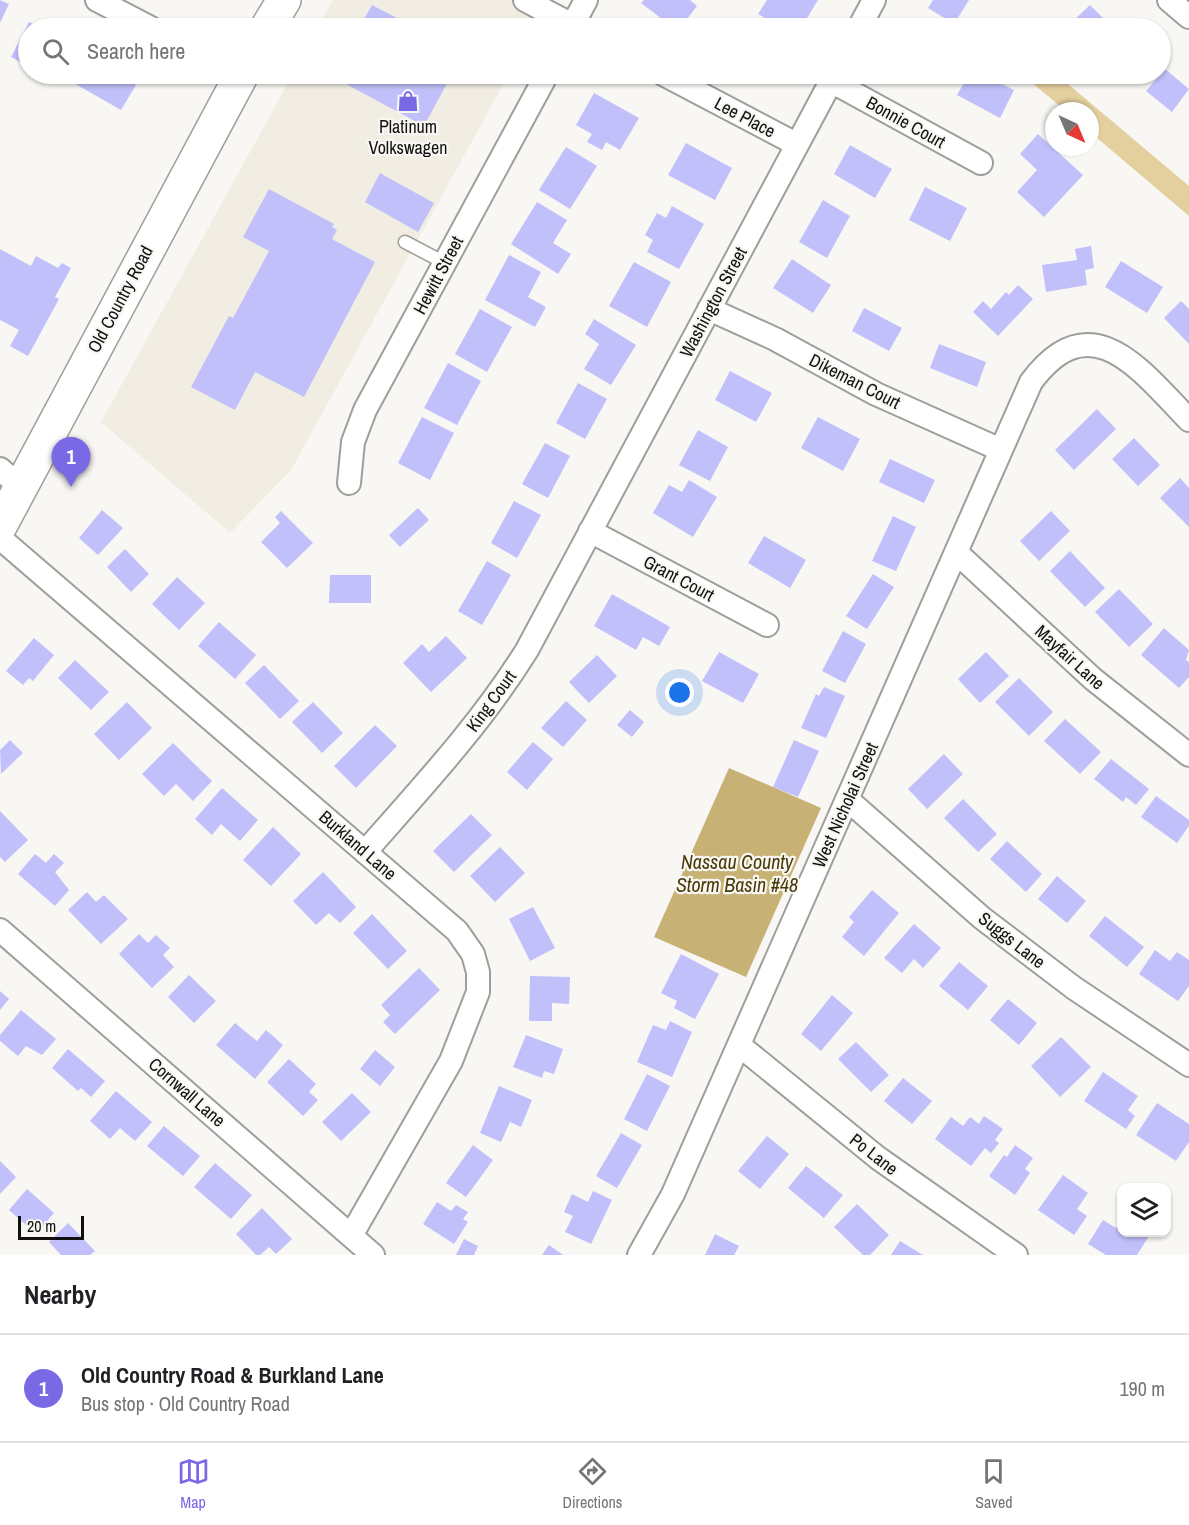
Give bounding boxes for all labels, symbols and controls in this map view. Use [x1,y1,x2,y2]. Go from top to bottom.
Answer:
search box [18,18,1171,84]
icon: search [39,35,72,68]
text: Search here [87,36,185,66]
shop icon: Platinum Volkswagen [396,89,420,113]
street label: Bonnie Court [862,90,950,154]
street label: Lee Place [710,91,780,143]
north arrow [1045,102,1099,156]
place label: Platinum Volkswagen [369,114,447,160]
street label: Hewitt Street [407,231,469,319]
street label: Old Country Road [81,241,159,357]
street label: Washington Street [673,242,753,362]
street label: Dikeman Court [805,347,905,415]
pin: 1 [52,438,90,487]
street label: Grant Court [639,549,719,607]
street label: Mayfair Lane [1030,619,1110,695]
street label: King Court [460,665,522,737]
your location [665,678,694,707]
street label: West Nicholai Street [806,738,884,872]
street label: Burkland Lane [314,804,402,886]
water label: Nassau County Storm Basin #48 [676,848,798,898]
street label: Suggs Lane [973,906,1051,974]
street label: Cornwall Lane [143,1052,231,1132]
street label: Po Lane [845,1127,903,1181]
map controls [1117,1183,1171,1237]
button: layers [1117,1183,1171,1237]
scale bar [18,1213,84,1240]
text: 20 m [27,1215,56,1237]
text: Nearby [24,1277,96,1312]
text: Old Country Road & Burkland Lane [81,1360,384,1390]
text: 1 [39,1375,48,1402]
text: 190 m [1119,1375,1165,1402]
text: Bus stop · Old Country Road [81,1390,290,1417]
tab: Map [177,1455,210,1513]
tab: Directions [563,1455,622,1513]
tab: Saved [975,1455,1013,1513]

